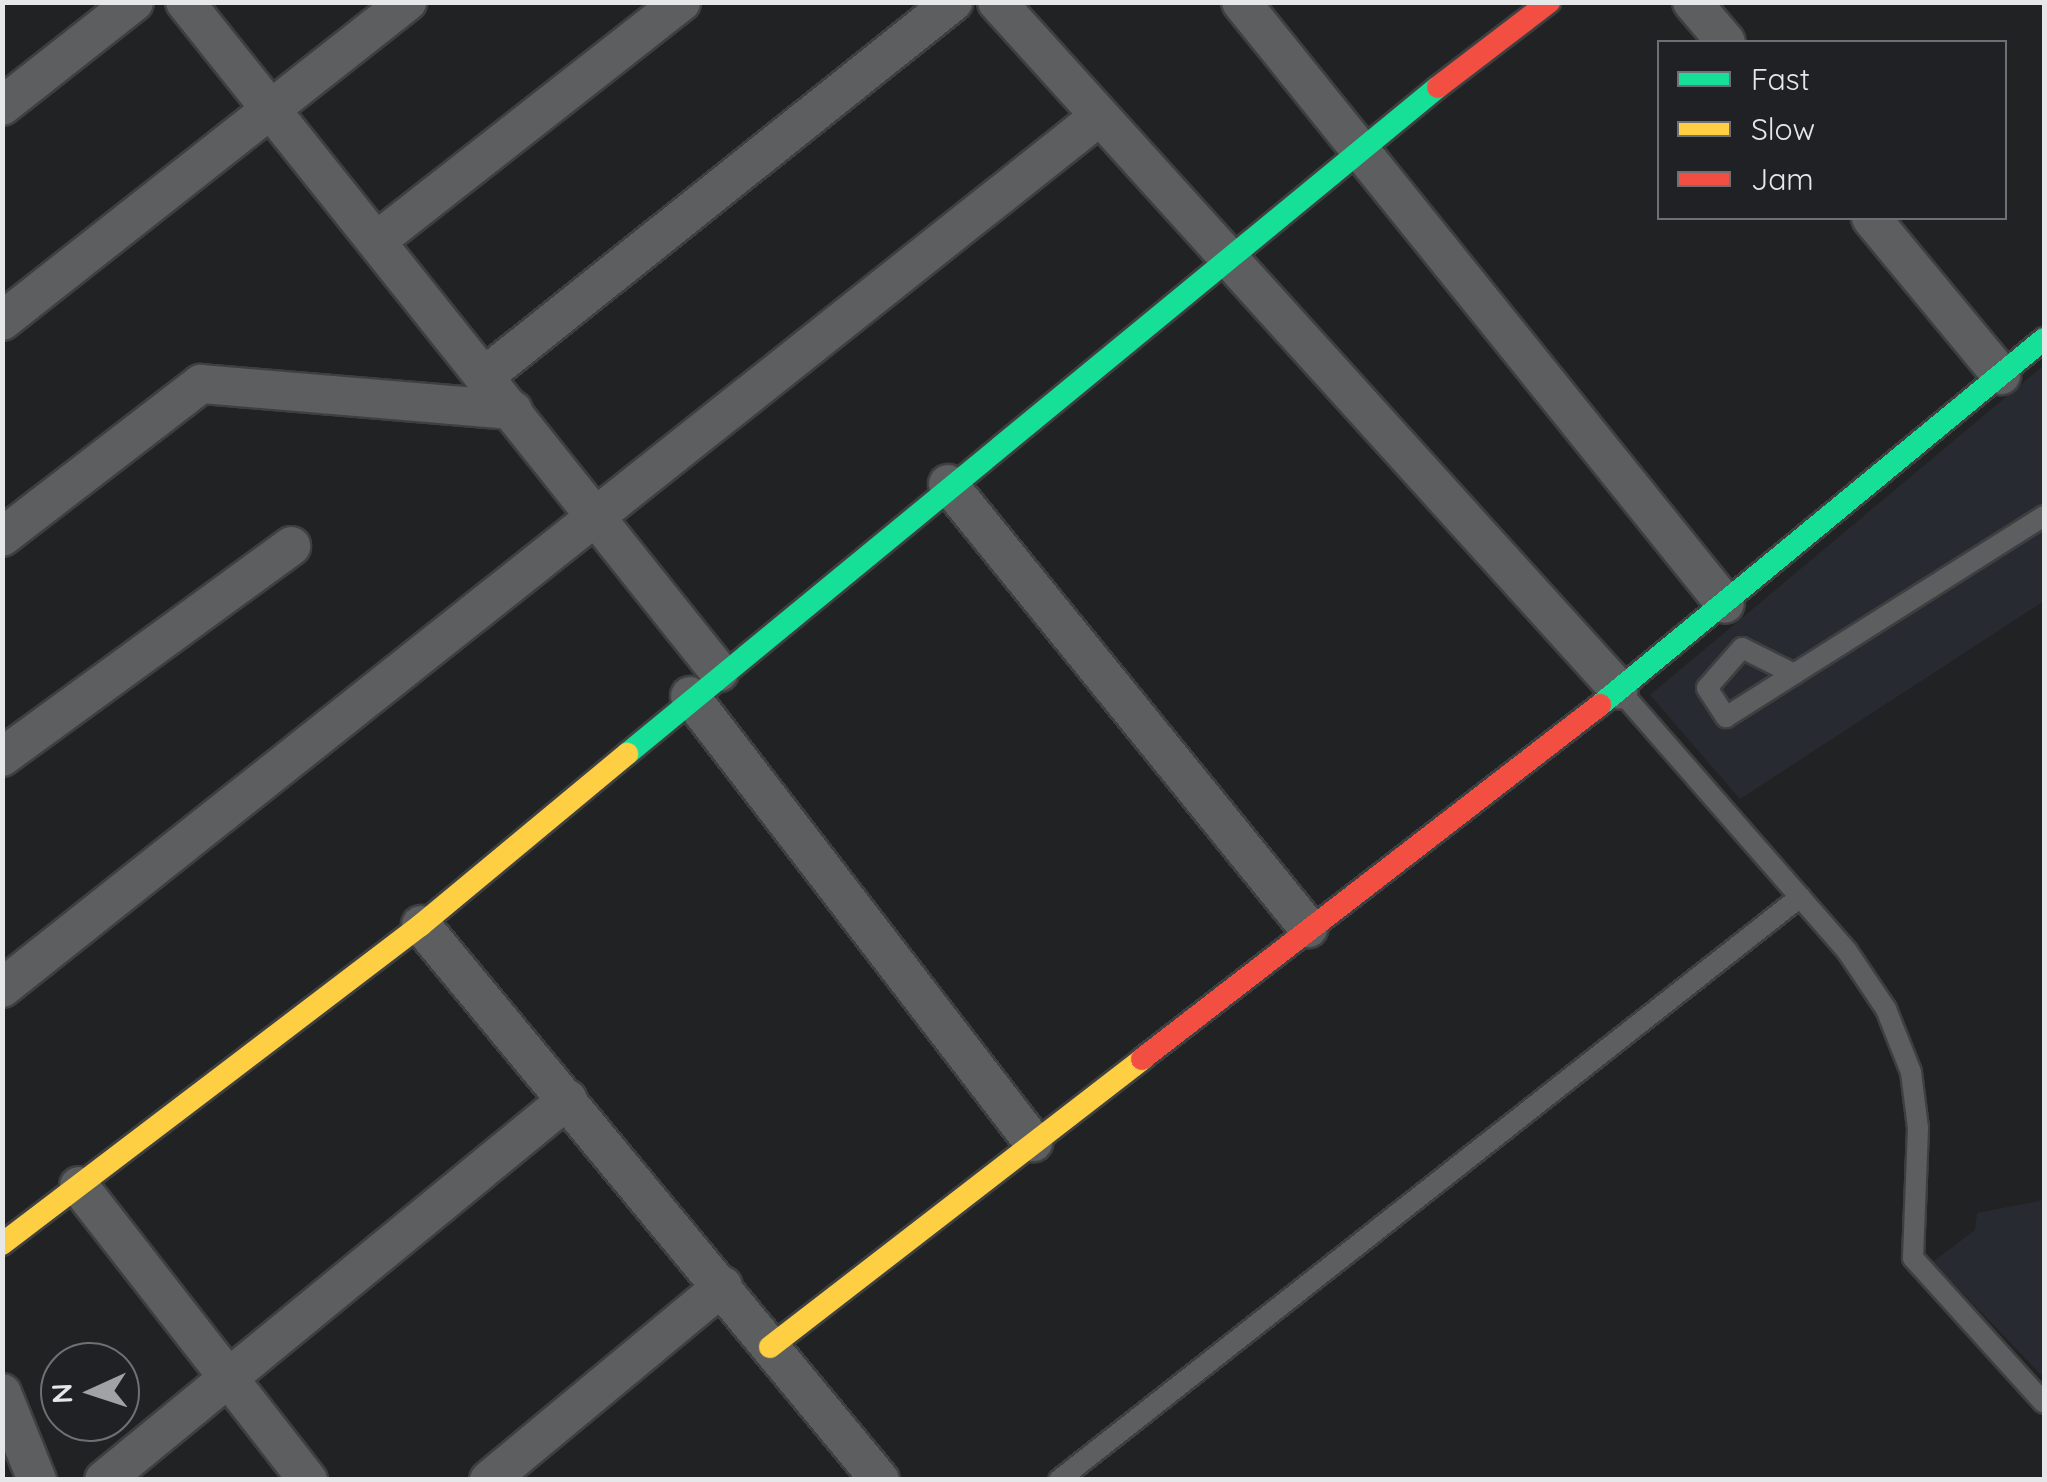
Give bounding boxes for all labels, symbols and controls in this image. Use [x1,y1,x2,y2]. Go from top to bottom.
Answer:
legend [1657,40,2007,220]
text: Fast [1751,60,1810,98]
text: Slow [1751,110,1815,148]
text: Jam [1751,160,1814,198]
north arrow [40,1342,140,1442]
text: N [44,1382,80,1405]

